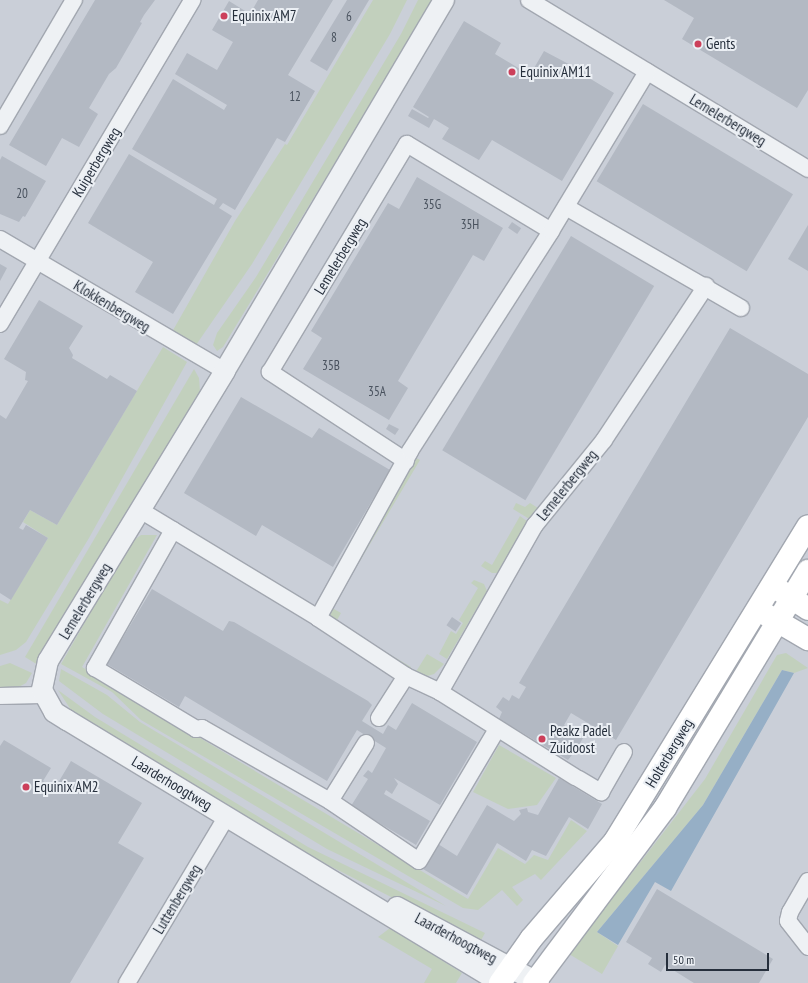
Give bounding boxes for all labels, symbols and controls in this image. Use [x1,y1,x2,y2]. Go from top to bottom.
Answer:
place label: Equinix AM7 [232,7,297,25]
house number: 6 [346,9,352,25]
marker: Equinix AM7 [219,11,229,21]
house number: 8 [331,30,337,46]
place label: Gents [706,35,735,53]
marker: Gents [693,39,703,49]
place label: Equinix AM11 [520,63,592,81]
marker: Equinix AM11 [507,67,517,77]
house number: 12 [289,89,301,105]
street label: Lemelerbergweg [686,90,770,150]
street label: Kuiperbergweg [68,124,124,200]
house number: 20 [16,186,28,202]
house number: 35G [423,197,441,213]
street label: Lemelerbergweg [310,214,370,298]
house number: 35H [461,217,479,233]
street label: Klokkenbergweg [70,276,154,336]
house number: 35B [322,358,340,374]
house number: 35A [368,384,386,400]
street label: Lemelerbergweg [533,446,601,524]
street label: Lemelerbergweg [55,559,115,643]
street label: Holterbergweg [641,715,697,791]
place label: Peakz Padel Zuidoost [550,721,611,756]
marker: Peakz Padel Zuidoost [537,734,547,744]
street label: Laarderhoogtweg [129,752,215,814]
place label: Equinix AM2 [34,778,99,796]
marker: Equinix AM2 [21,782,31,792]
street label: Luttenbergweg [149,861,205,937]
street label: Laarderhoogtweg [412,909,500,967]
scale bar [668,945,771,971]
text: 50 m [673,952,694,967]

